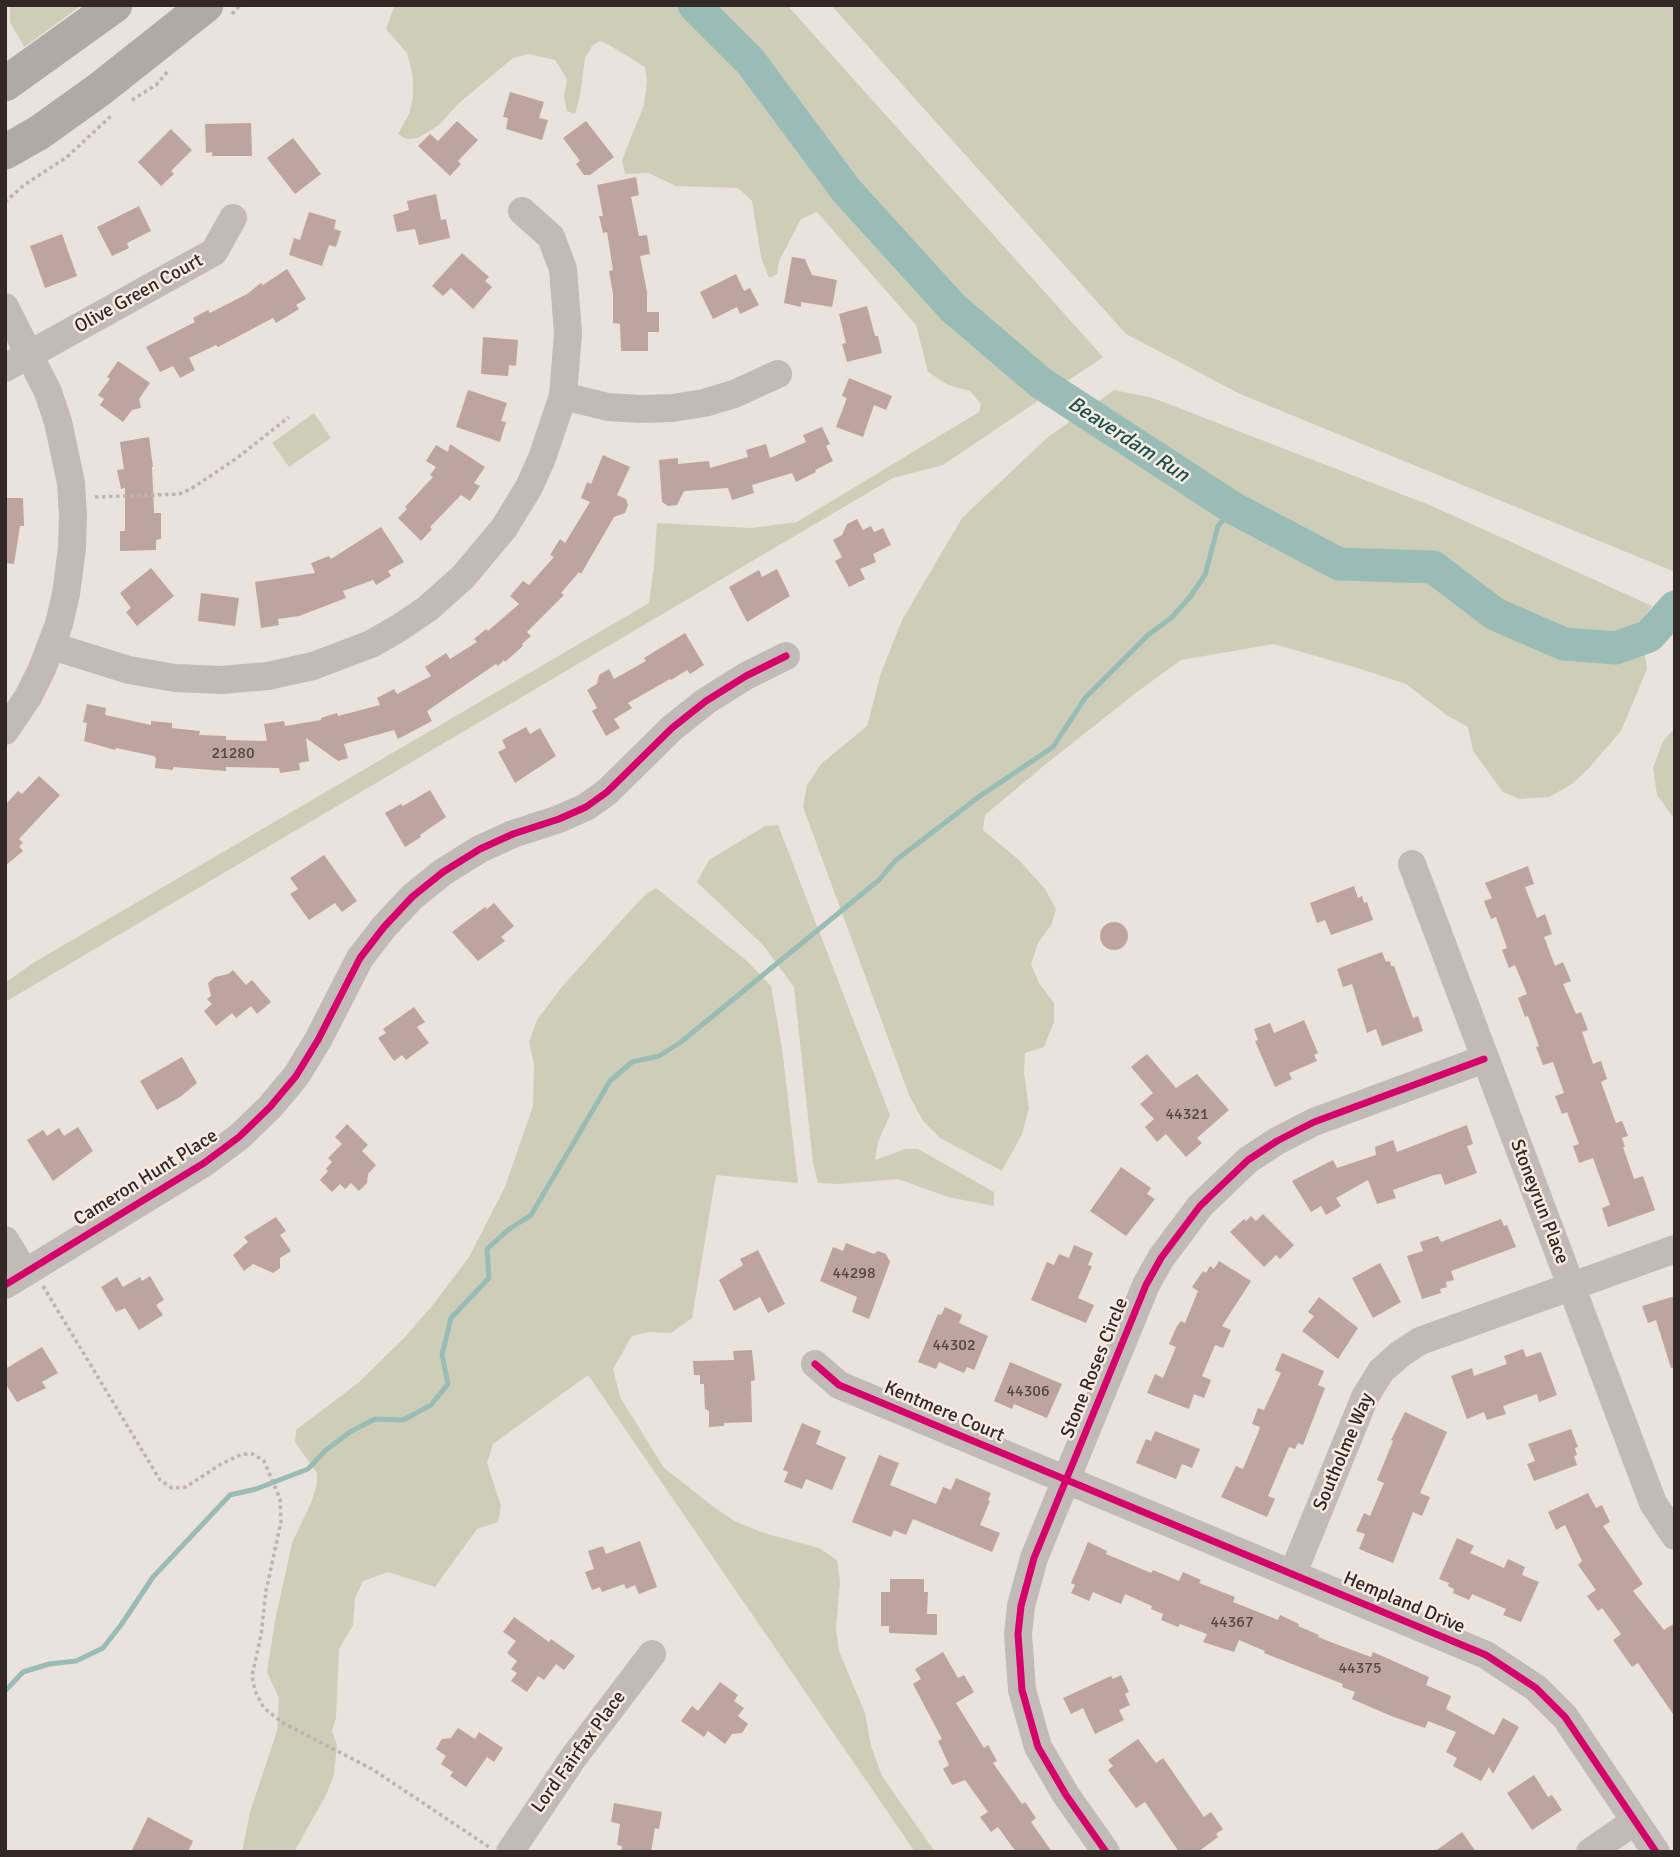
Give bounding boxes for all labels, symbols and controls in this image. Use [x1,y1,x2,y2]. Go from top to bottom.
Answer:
street label: Olive Green Court [71,249,207,339]
water label: Beaverdam Run [1063,392,1193,488]
house number: 21280 [211,744,255,764]
house number: 44321 [1165,1105,1209,1125]
street label: Cameron Hunt Place [70,1125,222,1231]
street label: Stoneyrun Place [1505,1136,1573,1268]
house number: 44298 [832,1264,876,1284]
street label: Stone Roses Circle [1056,1294,1134,1442]
house number: 44302 [932,1336,976,1356]
street label: Kentmere Court [881,1376,1007,1448]
house number: 44306 [1006,1382,1050,1402]
street label: Southolme Way [1309,1390,1379,1514]
street label: Hempland Drive [1340,1567,1468,1639]
house number: 44367 [1210,1613,1254,1633]
house number: 44375 [1338,1659,1382,1679]
street label: Lord Fairfax Place [527,1687,631,1817]

